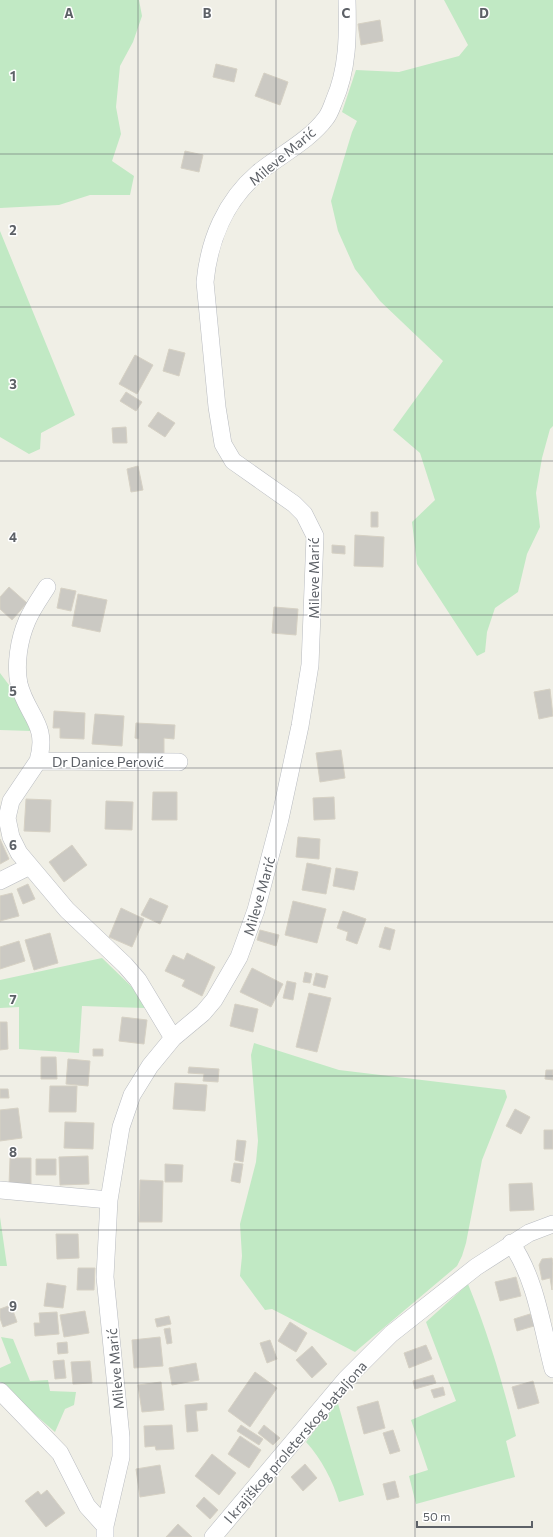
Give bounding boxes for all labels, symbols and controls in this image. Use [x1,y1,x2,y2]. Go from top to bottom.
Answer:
text: A [64,5,74,21]
text: B [203,5,212,21]
text: C [342,5,351,21]
text: D [479,5,489,21]
text: 1 [10,68,16,84]
street label: Mileve Marić [245,123,319,189]
text: 2 [9,222,17,238]
text: 3 [9,376,17,392]
text: 4 [9,529,17,545]
street label: Mileve Marić [305,537,322,619]
text: 5 [9,683,17,699]
street label: Dr Danice Perović [52,753,164,770]
text: 6 [9,837,17,853]
street label: Mileve Marić [240,854,278,937]
text: 7 [9,991,17,1007]
text: 8 [9,1144,17,1160]
text: 9 [9,1298,17,1314]
street label: Mileve Marić [103,1328,127,1410]
street label: I krajiškog proleterskog bataljona [220,1357,370,1527]
scale bar [417,1503,532,1529]
text: 50 m [423,1509,451,1523]

